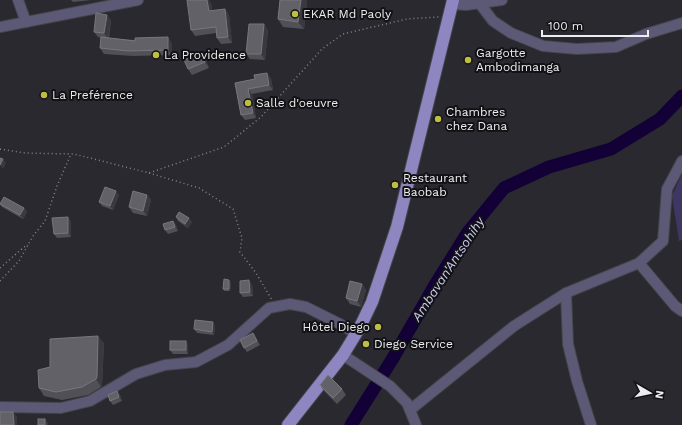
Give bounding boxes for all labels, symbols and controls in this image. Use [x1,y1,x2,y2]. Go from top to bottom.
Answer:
place label: EKAR Md Paoly [303,7,392,21]
marker: EKAR Md Paoly [290,9,300,19]
scale bar [542,12,648,38]
text: 100 m [548,19,583,33]
place label: Gargotte Ambodimanga [476,46,560,74]
place label: La Providence [164,48,246,62]
marker: La Providence [151,50,161,60]
marker: Gargotte Ambodimanga [463,55,473,65]
place label: La Preférence [52,88,133,102]
marker: La Preférence [39,90,49,100]
place label: Salle d'oeuvre [256,96,338,110]
marker: Salle d'oeuvre [243,98,253,108]
place label: Chambres chez Dana [446,105,507,133]
marker: Chambres chez Dana [433,114,443,124]
place label: Restaurant Baobab [403,171,467,199]
marker: Restaurant Baobab [390,180,400,190]
water label: Ambavan'Antsohihy [408,213,488,325]
place label: Hôtel Diego [303,320,370,334]
marker: Hôtel Diego [373,322,383,332]
place label: Diego Service [374,337,453,351]
marker: Diego Service [361,339,371,349]
north arrow [630,373,670,413]
text: N [652,389,666,400]

